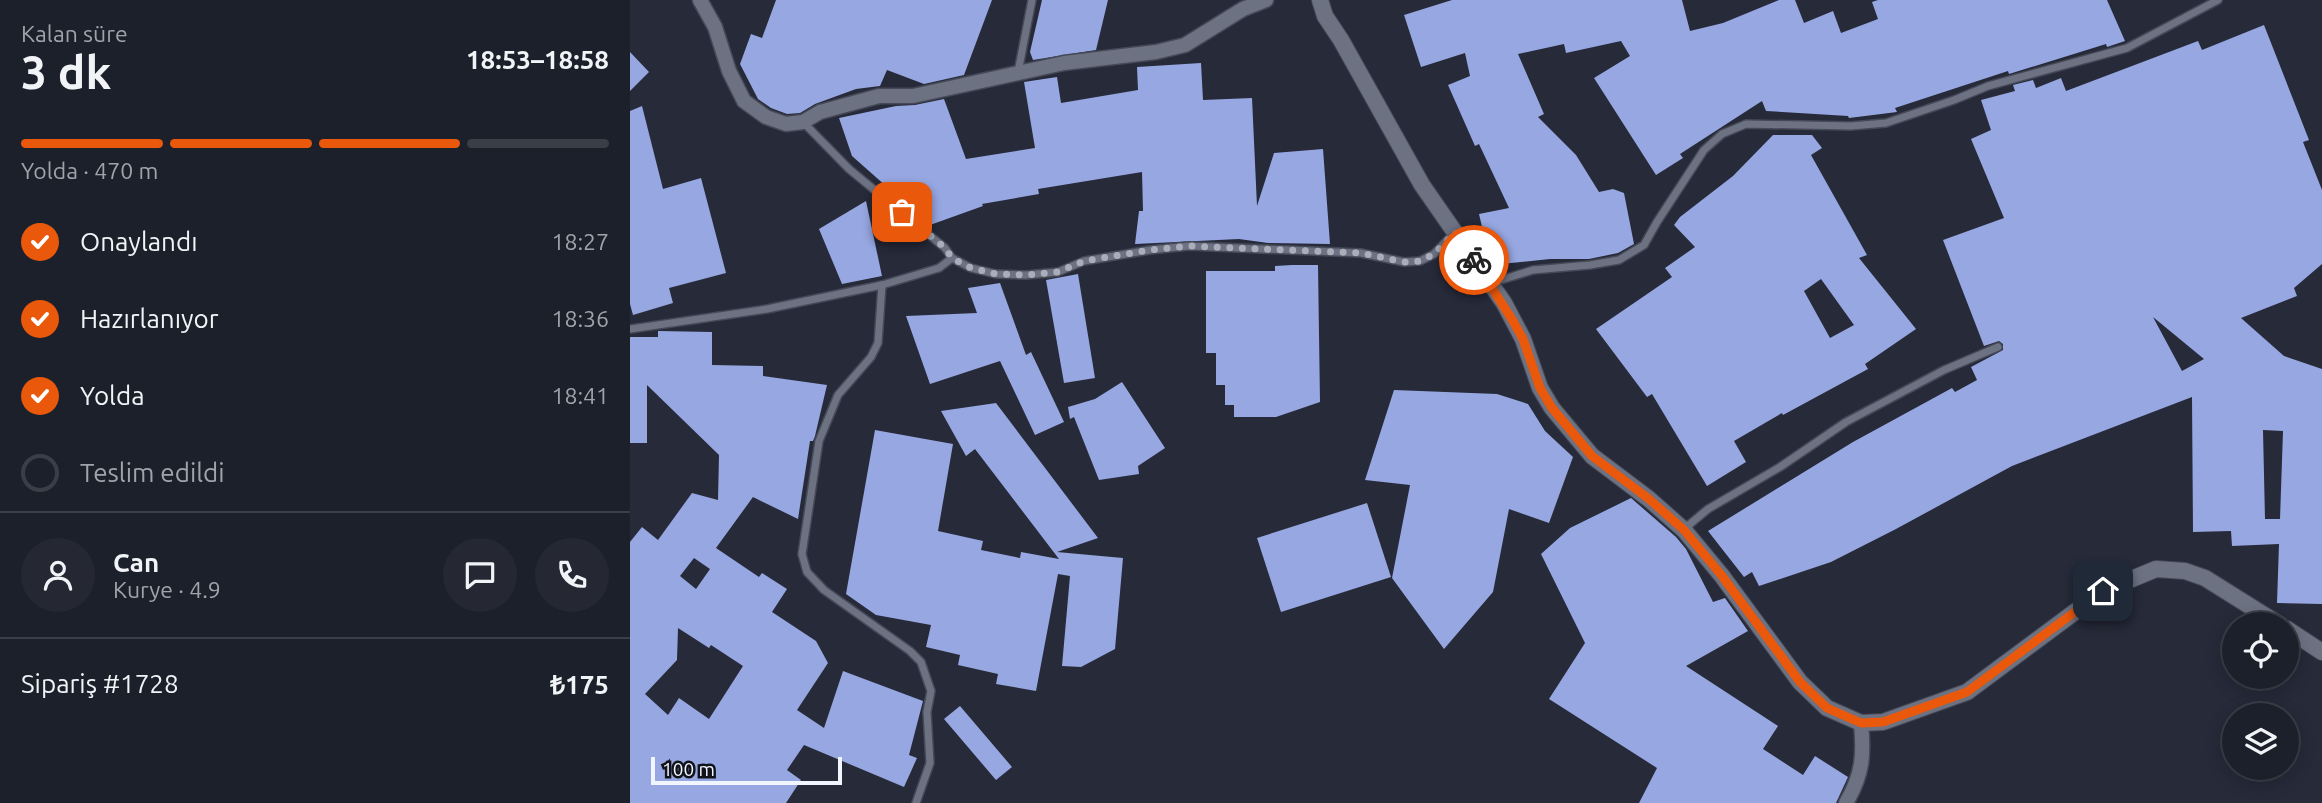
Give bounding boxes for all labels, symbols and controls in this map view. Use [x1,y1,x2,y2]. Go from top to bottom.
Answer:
text: Kalan süre [21,21,128,46]
text: 18:53–18:58 [466,45,609,74]
text: 3 dk [21,46,111,98]
text: Yolda · 470 m [21,158,158,183]
pin [872,182,932,242]
icon: bag [883,193,921,231]
icon: check [21,223,59,261]
courier [1439,225,1509,295]
text: Onaylandı [80,227,198,256]
text: 18:27 [551,229,609,254]
icon: bike [1455,241,1493,279]
icon: check [21,300,59,338]
text: Hazırlanıyor [80,304,219,333]
text: 18:36 [551,306,609,331]
icon: check [21,377,59,415]
text: Yolda [80,381,145,410]
text: 18:41 [551,383,609,408]
text: Teslim edildi [80,458,225,487]
button: person [21,538,95,612]
button: chat [443,538,517,612]
button: phone [535,538,609,612]
text: Can [113,548,159,577]
pin [2073,561,2133,621]
icon: home [2084,572,2122,610]
text: Kurye · 4.9 [113,577,221,602]
map controls [2222,612,2299,780]
button: locate [2222,612,2299,689]
text: Sipariş #1728 [21,669,179,698]
text: ₺175 [550,670,609,699]
button: layers [2222,703,2299,780]
scale bar [651,754,842,786]
text: 100 m [662,758,715,780]

